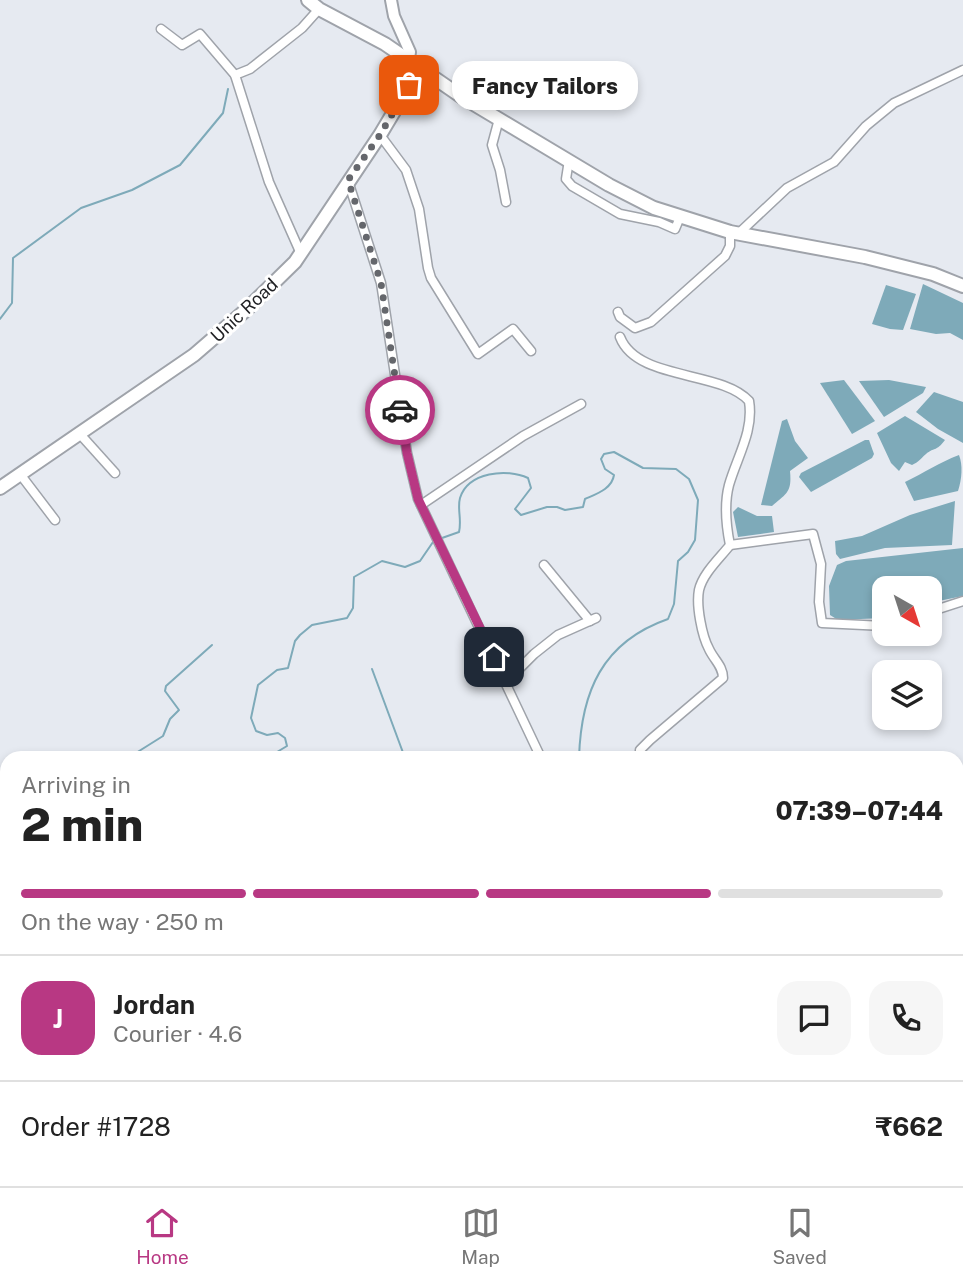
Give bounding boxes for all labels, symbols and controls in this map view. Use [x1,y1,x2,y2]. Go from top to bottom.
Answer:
pin [379,55,439,115]
callout: Fancy Tailors [451,60,636,110]
icon: bag [390,66,428,104]
text: Fancy Tailors [472,72,618,99]
street label: Unic Road [206,274,282,346]
courier [365,375,435,445]
icon: car [381,391,419,429]
north arrow [872,576,942,646]
map controls [872,576,942,730]
pin [464,627,524,687]
icon: home [475,638,513,676]
button: layers [872,660,942,730]
text: Arriving in [21,771,131,798]
text: 07:39–07:44 [775,795,943,826]
text: 2 min [21,797,143,851]
text: On the way · 250 m [21,908,224,935]
button: chat [777,981,851,1055]
button: phone [869,981,943,1055]
text: Jordan [113,989,195,1020]
text: J [53,1003,63,1034]
text: Courier · 4.6 [113,1020,242,1047]
text: Order #1728 [21,1111,171,1142]
text: ₹662 [876,1111,943,1142]
tab: Home [136,1204,189,1268]
tab: Map [461,1204,500,1268]
tab: Saved [772,1204,827,1268]

